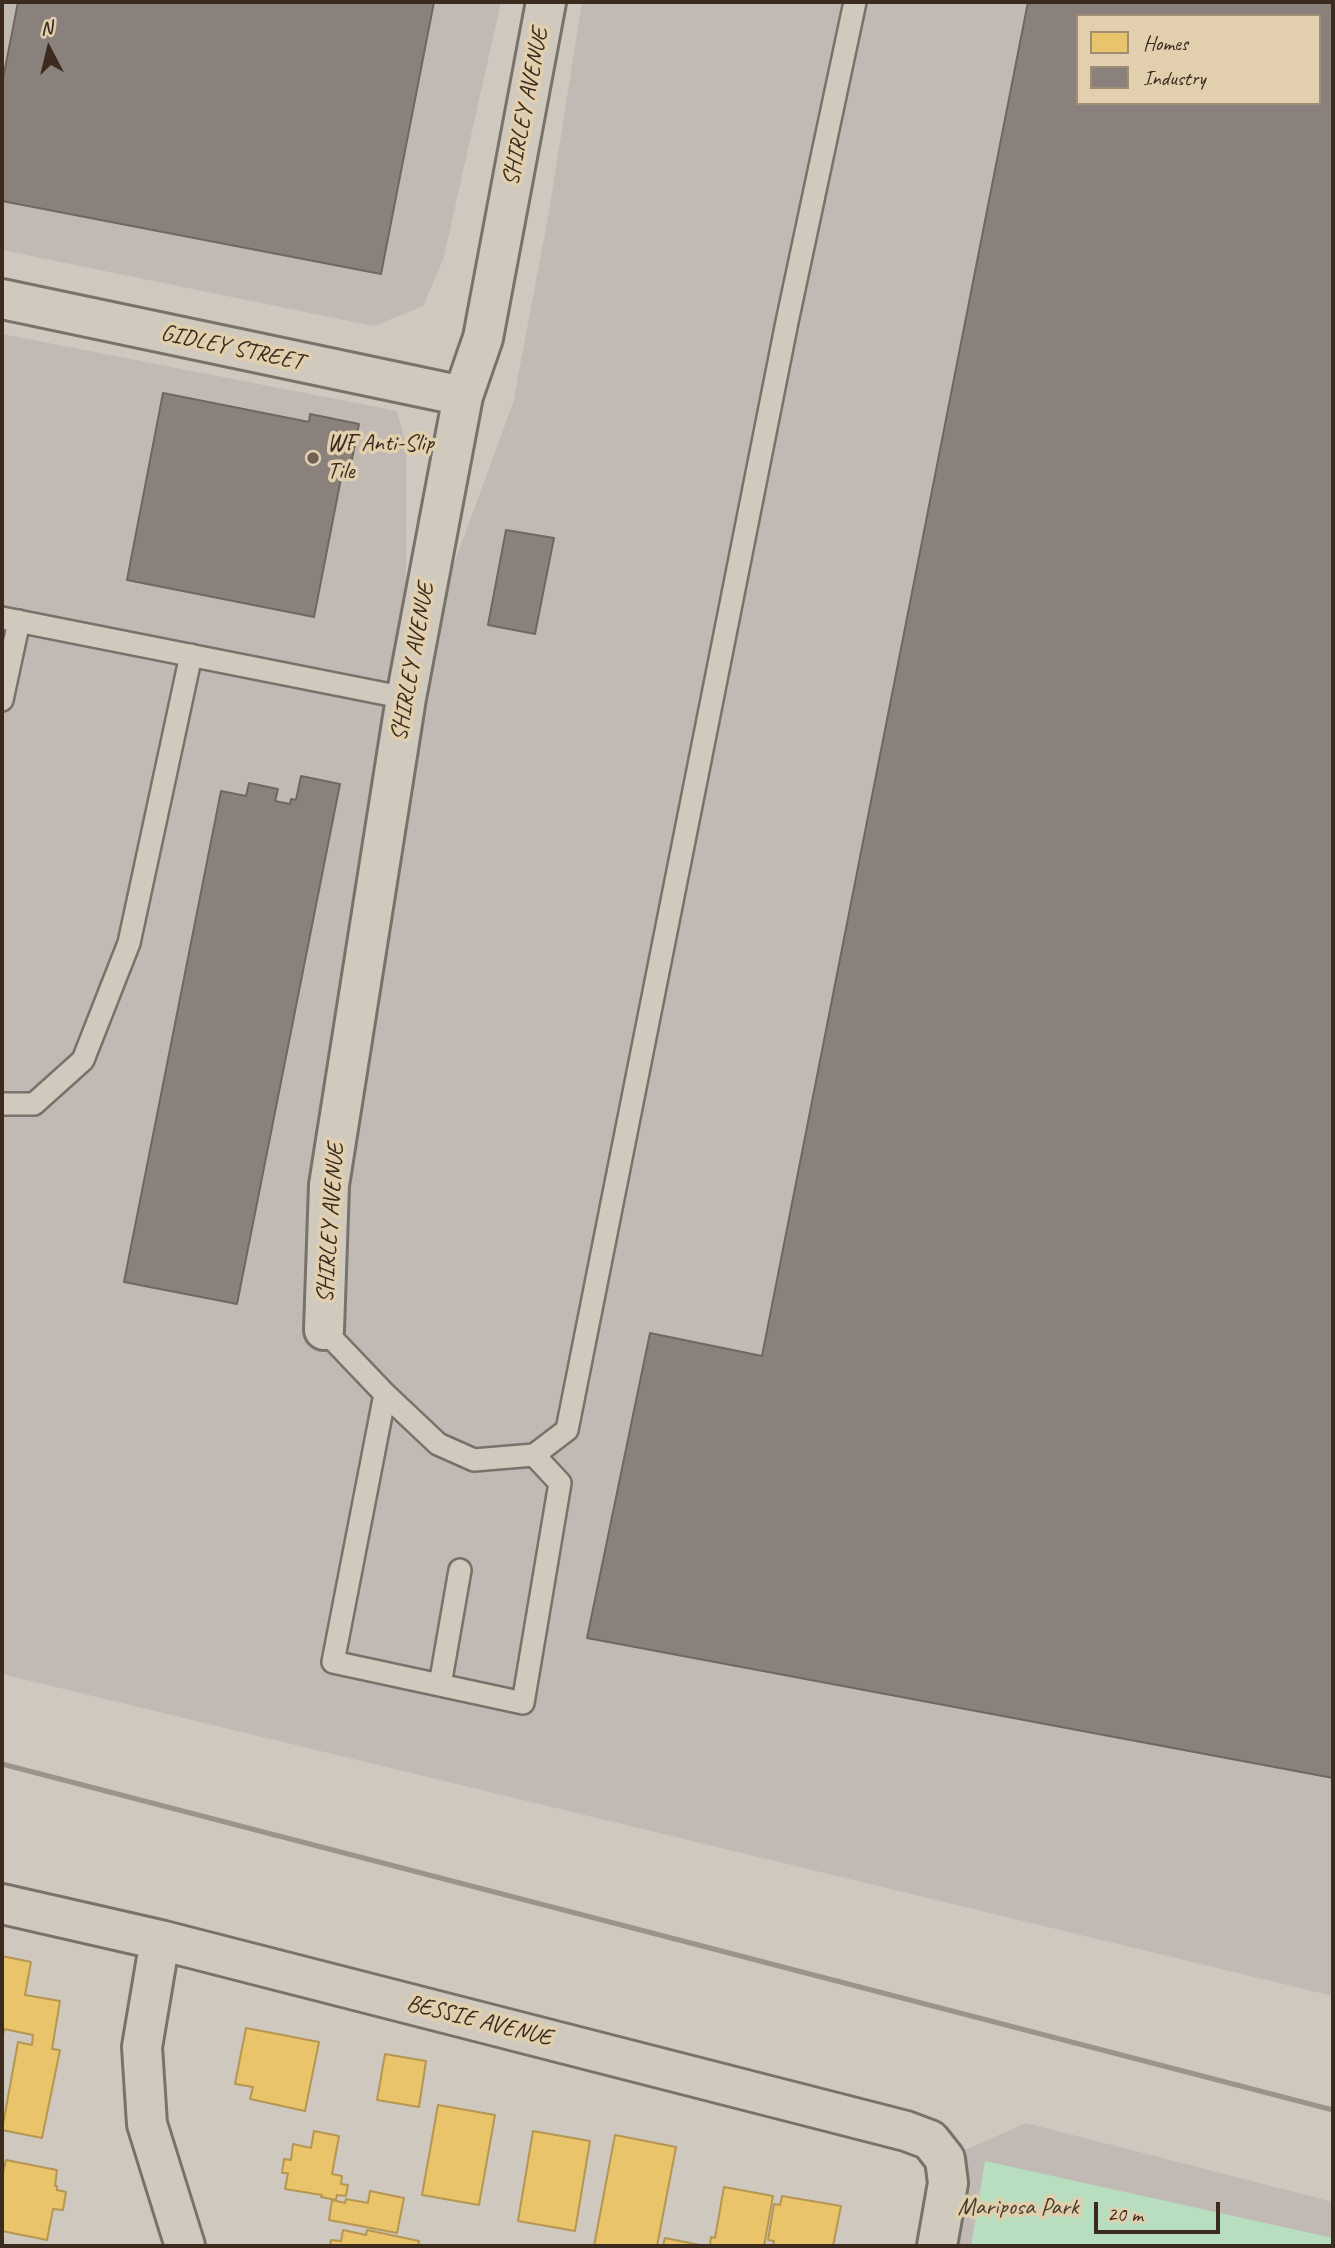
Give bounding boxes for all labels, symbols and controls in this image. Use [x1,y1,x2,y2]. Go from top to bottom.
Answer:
north arrow [14,14,84,84]
legend [1076,14,1321,105]
text: N [39,16,54,41]
street label: SHIRLEY AVENUE [497,26,555,188]
text: Homes [1143,30,1188,56]
text: Industry [1143,65,1206,91]
street label: GIDLEY STREET [158,319,306,377]
place label: WF Anti-Slip Tile [327,430,434,486]
marker: WF Anti-Slip Tile [305,450,321,466]
street label: SHIRLEY AVENUE [385,581,441,743]
street label: SHIRLEY AVENUE [311,1142,351,1304]
street label: BESSIE AVENUE [403,1989,555,2053]
scale bar [1097,2188,1223,2232]
park label: Mariposa Park [958,2194,1078,2222]
text: 20 m [1107,2201,1143,2227]

